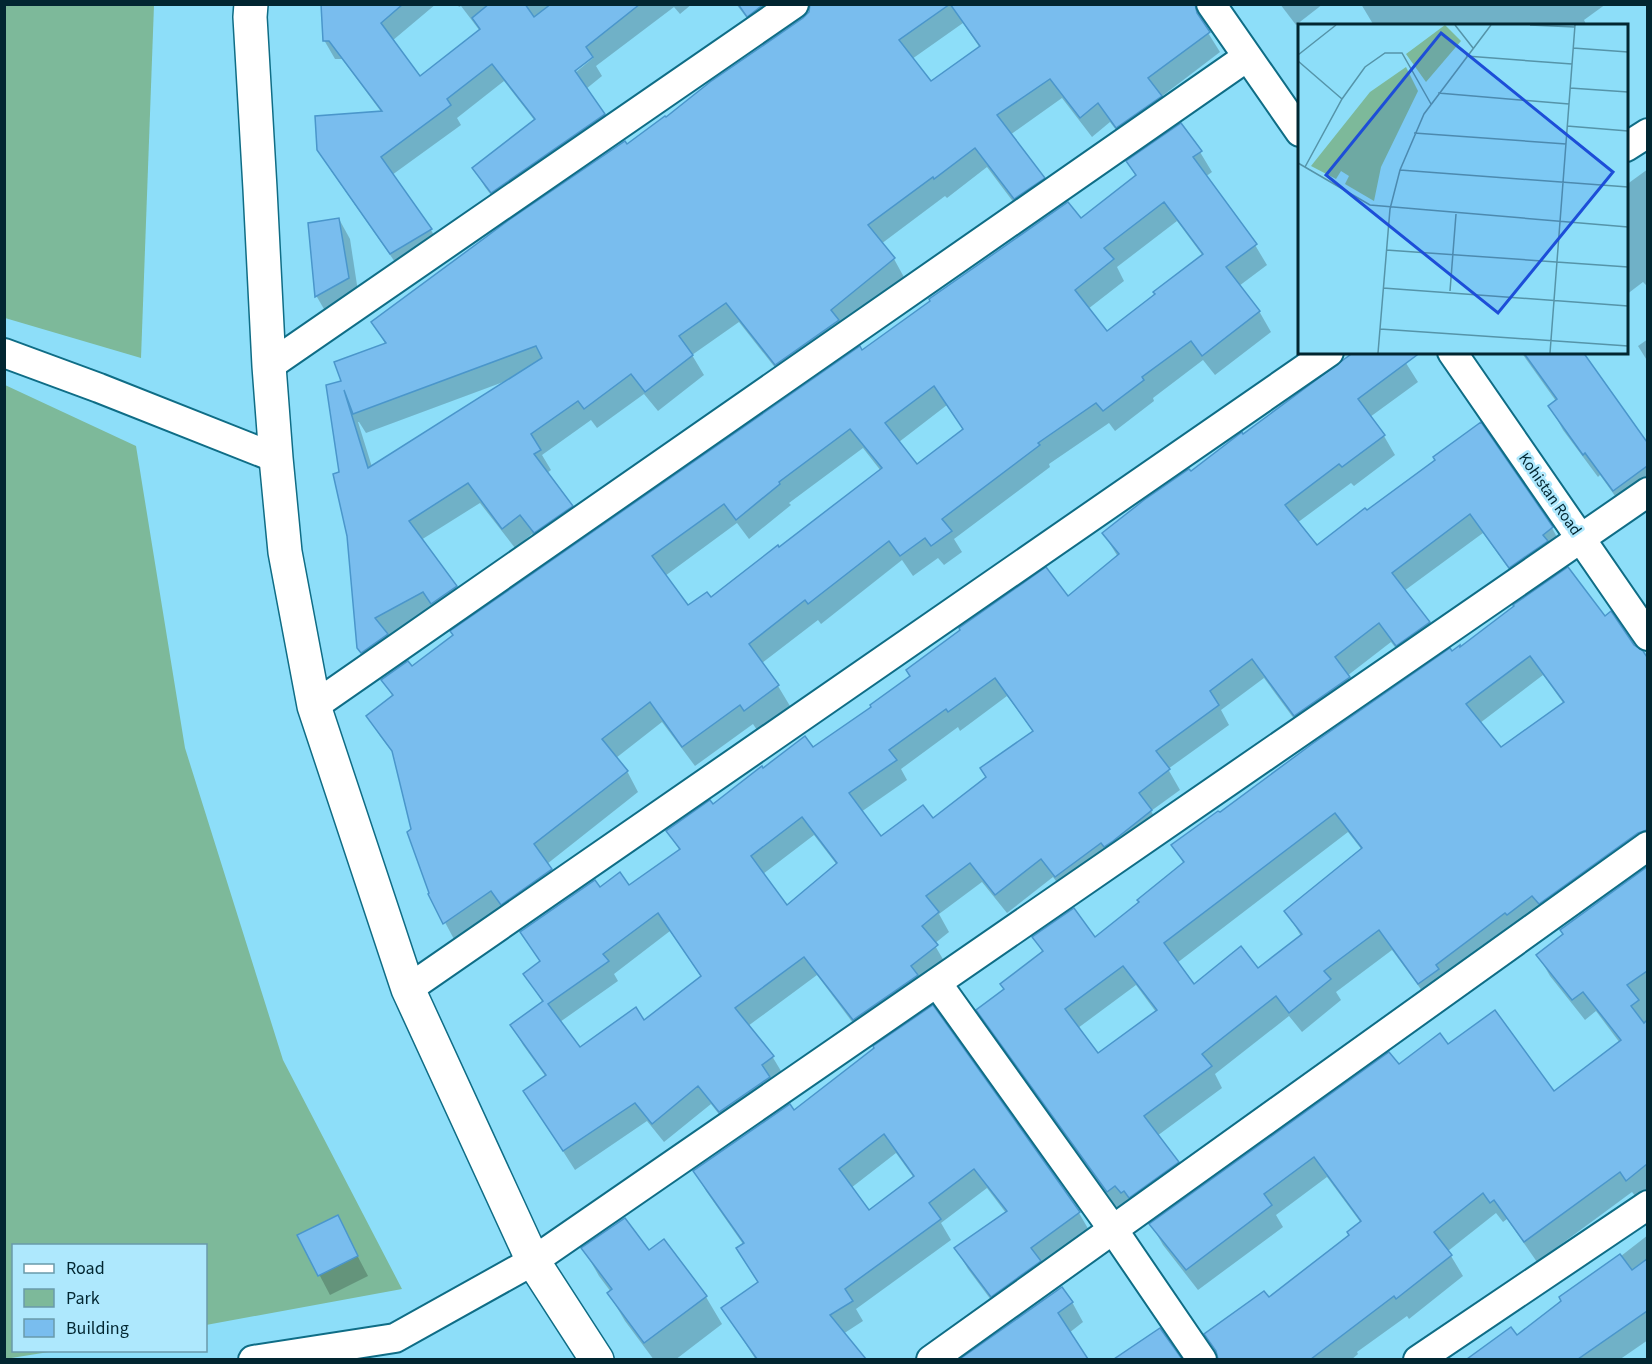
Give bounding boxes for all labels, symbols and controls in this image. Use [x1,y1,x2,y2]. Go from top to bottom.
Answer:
inset map [1298,24,1628,354]
street label: Kohistan Road [1513,448,1587,540]
legend [12,1244,207,1352]
text: Road [66,1256,105,1281]
text: Park [66,1286,100,1311]
text: Building [66,1316,129,1341]

